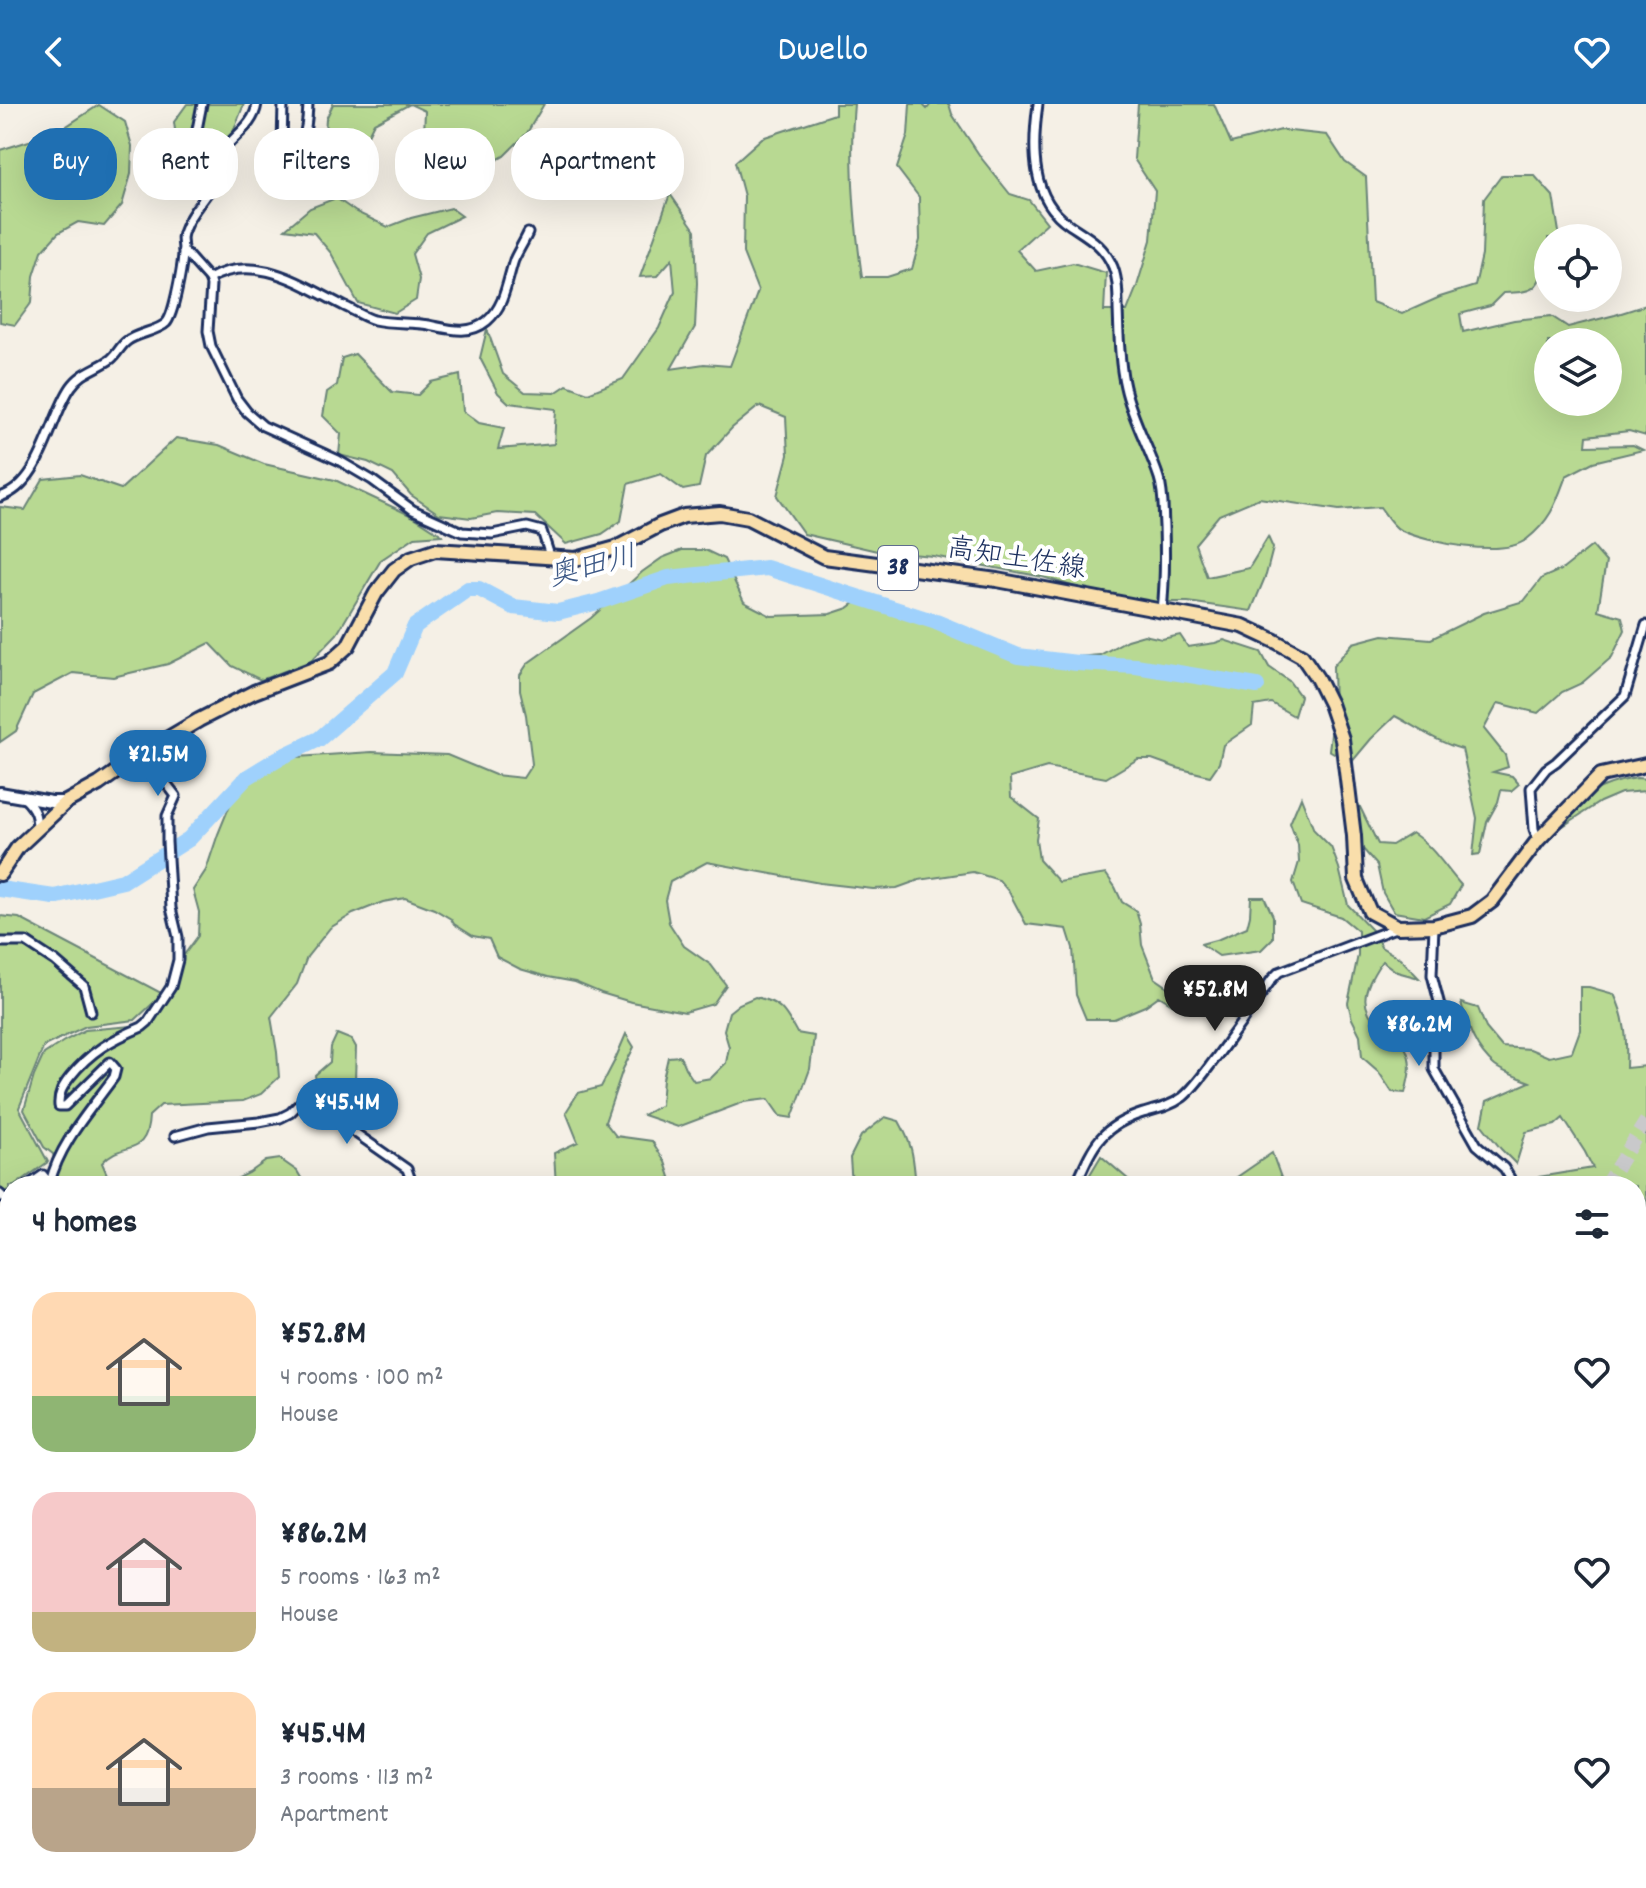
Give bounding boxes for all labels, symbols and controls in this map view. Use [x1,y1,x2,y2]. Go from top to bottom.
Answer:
text: Dwello [778,26,868,78]
icon: back [32,30,76,74]
icon: heart [1570,30,1614,74]
chip: Buy [24,128,117,200]
chip: Rent [133,128,238,200]
chip: Filters [254,128,379,200]
chip: New [395,128,495,200]
chip: Apartment [511,128,684,200]
map controls [1534,224,1622,416]
button: locate [1534,224,1622,312]
button: layers [1534,328,1622,416]
street label: 高知土佐線 [944,530,1088,592]
water label: 奥田川 [544,537,642,601]
road number: 38 [878,546,918,590]
pin: ¥21.5M [93,730,223,798]
text: ¥21.5M [127,737,189,774]
pin: ¥52.8M [1150,965,1280,1033]
text: ¥52.8M [1182,972,1248,1009]
pin: ¥86.2M [1354,1000,1484,1068]
text: ¥86.2M [1386,1007,1452,1044]
pin: ¥45.4M [282,1078,412,1146]
text: ¥45.4M [314,1085,380,1122]
text: 4 homes [32,1200,137,1249]
icon: filters [1570,1202,1614,1246]
text: ¥52.8M [280,1311,366,1360]
icon: home [96,1324,192,1420]
icon: heart [1570,1350,1614,1394]
text: 4 rooms · 100 m² [280,1360,444,1397]
text: House [280,1397,338,1434]
text: ¥86.2M [280,1511,367,1560]
icon: home [96,1524,192,1620]
icon: heart [1570,1550,1614,1594]
text: 5 rooms · 163 m² [280,1560,441,1597]
text: House [280,1597,338,1634]
text: ¥45.4M [280,1711,366,1760]
icon: home [96,1724,192,1820]
icon: heart [1570,1750,1614,1794]
text: 3 rooms · 113 m² [280,1760,433,1797]
text: Apartment [280,1797,389,1834]

